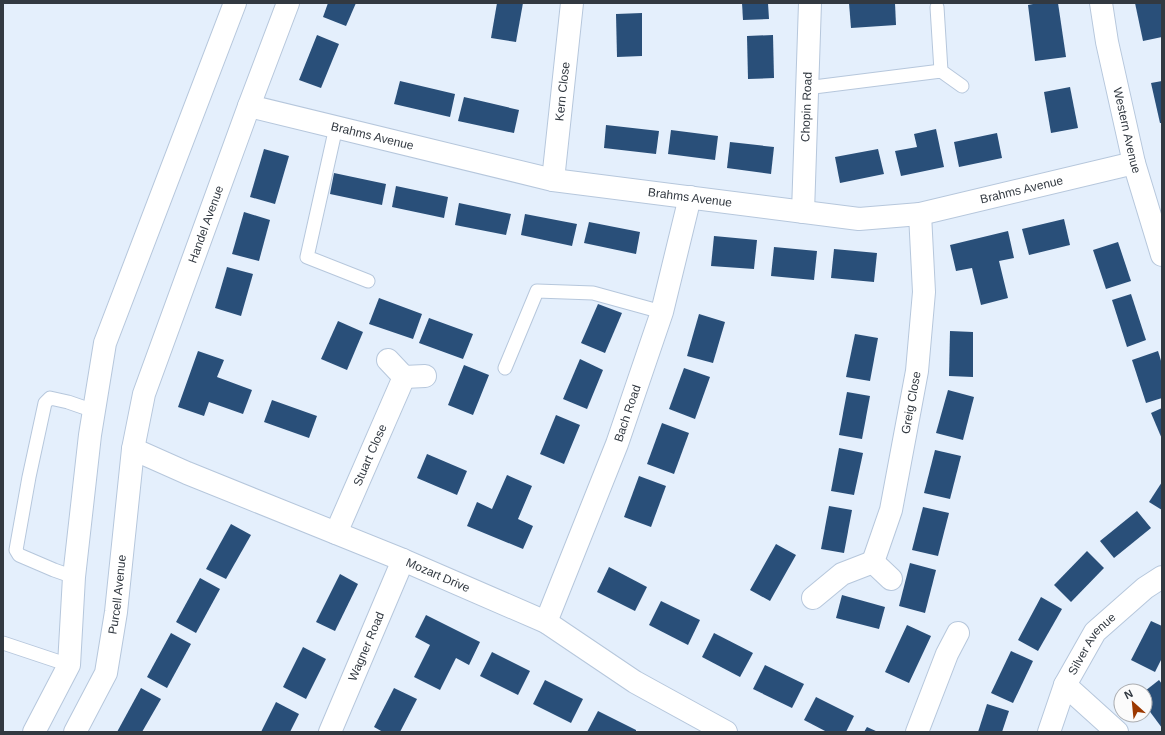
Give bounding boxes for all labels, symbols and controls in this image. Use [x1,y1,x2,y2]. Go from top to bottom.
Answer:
street label: Kern Close [552,61,573,122]
street label: Chopin Road [798,72,815,142]
street label: Western Avenue [1110,86,1144,175]
street label: Brahms Avenue [330,119,415,153]
street label: Brahms Avenue [979,173,1065,206]
street label: Handel Avenue [185,183,226,265]
street label: Brahms Avenue [647,185,733,210]
street label: Greig Close [898,370,924,435]
street label: Bach Road [611,383,644,444]
street label: Stuart Close [350,422,390,488]
street label: Purcell Avenue [105,554,129,635]
street label: Mozart Drive [404,555,472,595]
street label: Wagner Road [345,610,387,683]
street label: Silver Avenue [1065,610,1119,677]
north arrow [1113,683,1153,723]
text: N [1122,687,1135,701]

